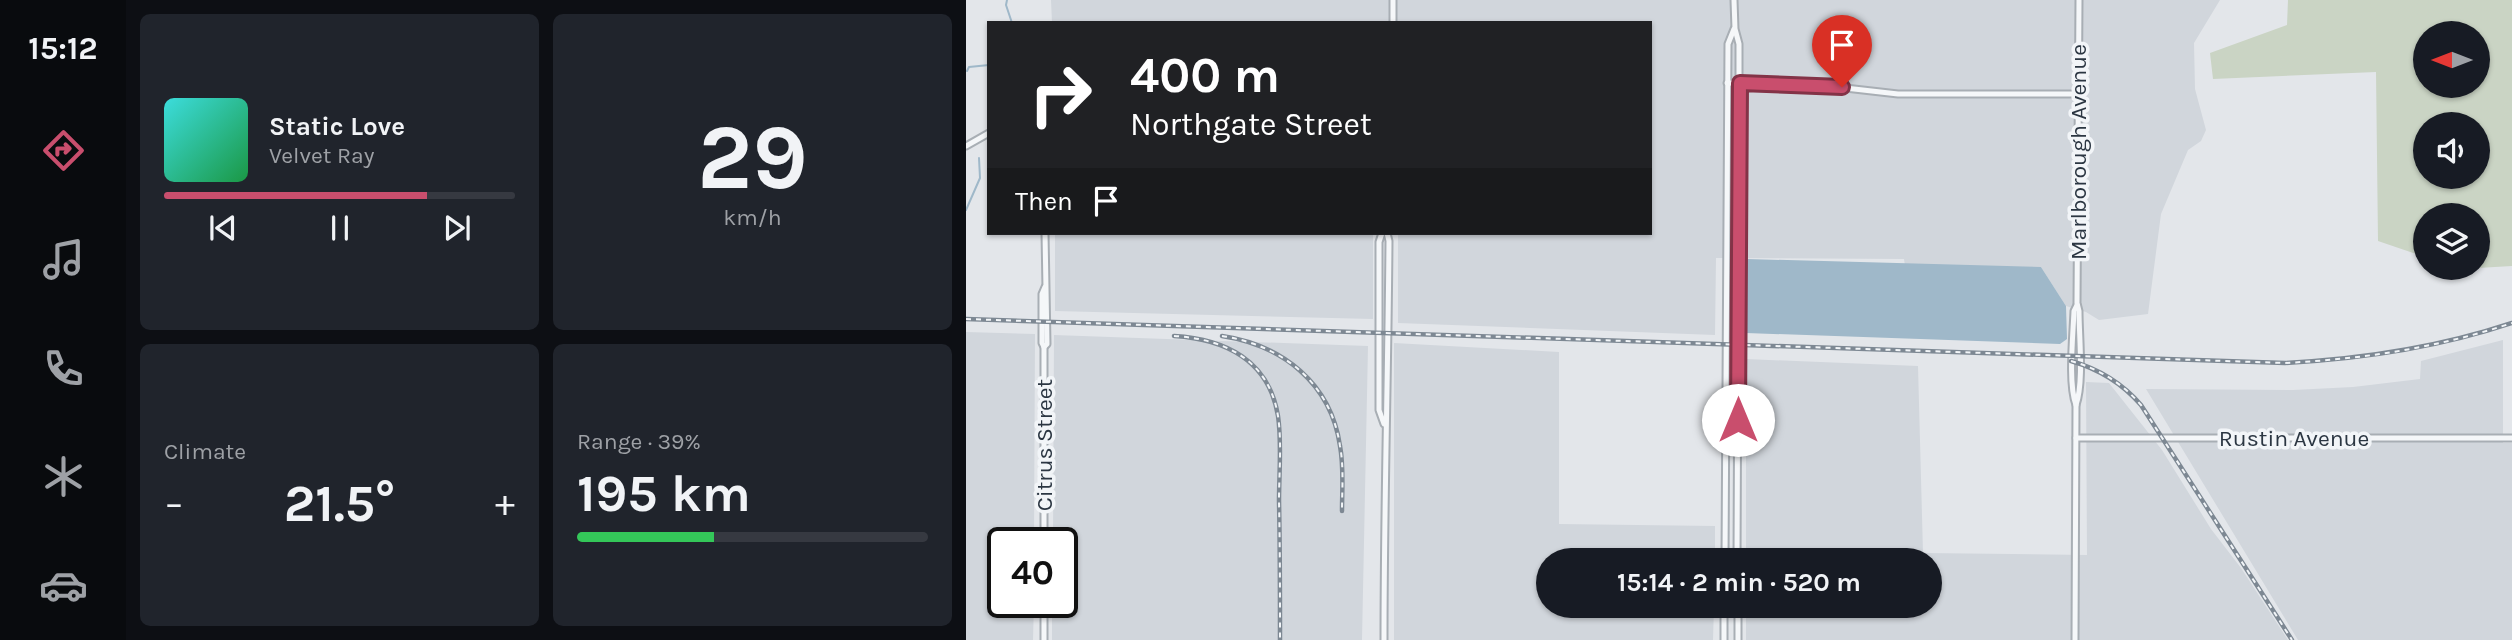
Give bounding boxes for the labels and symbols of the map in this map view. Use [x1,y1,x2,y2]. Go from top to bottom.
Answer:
pin [1812,15,1872,87]
north arrow [2413,21,2490,98]
street label: Marlborough Avenue [2065,44,2092,260]
street label: Citrus Street [1031,378,1058,511]
position arrow [1701,383,1775,457]
street label: Rustin Avenue [2219,425,2369,452]
speed limit sign: 40 [987,527,1078,618]

